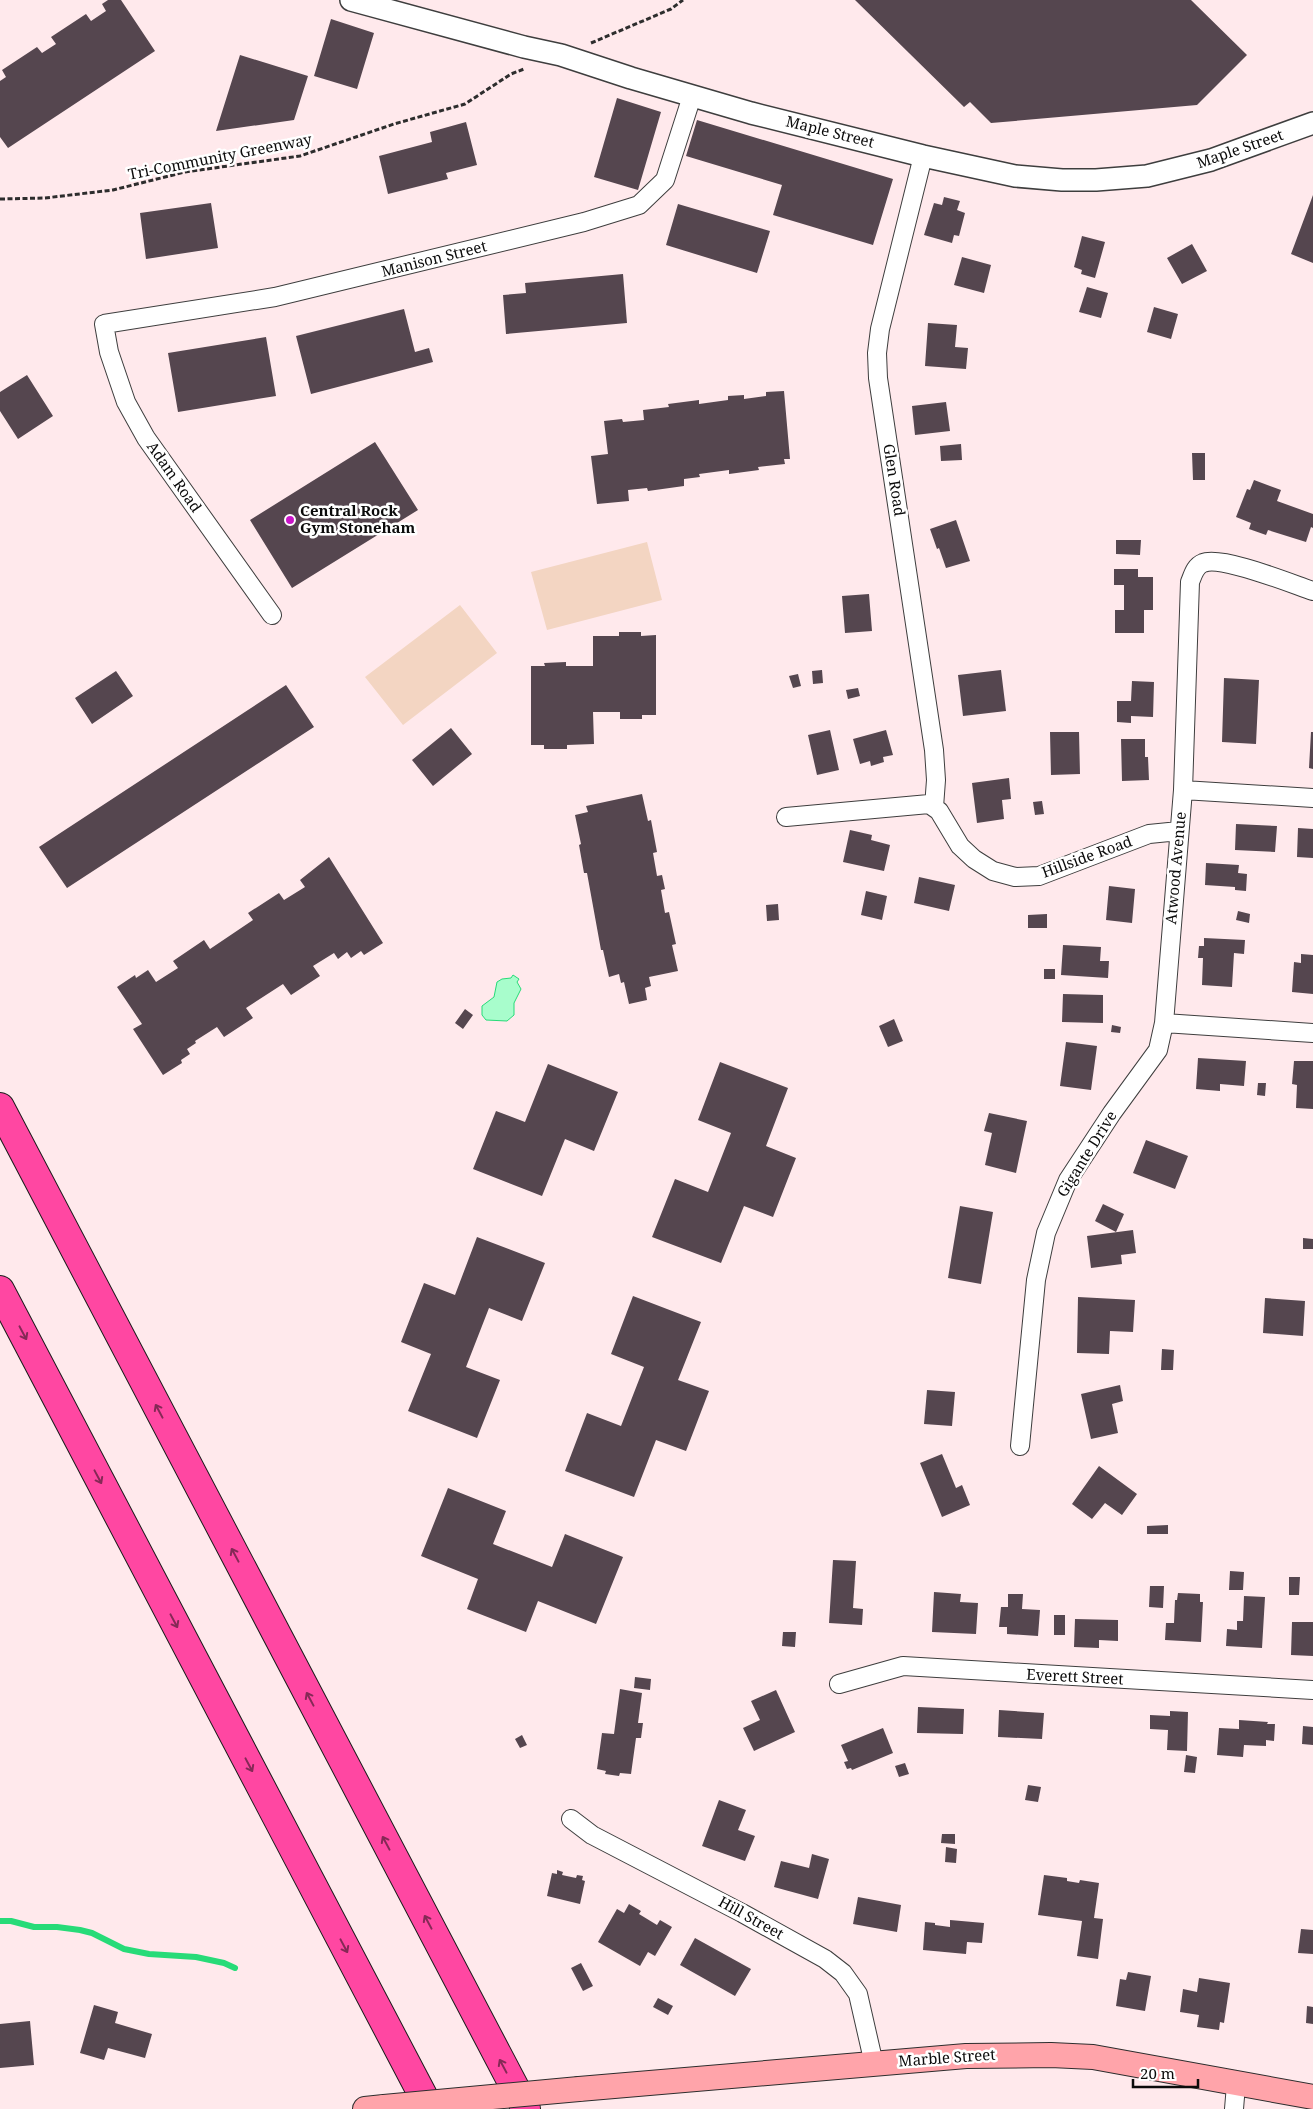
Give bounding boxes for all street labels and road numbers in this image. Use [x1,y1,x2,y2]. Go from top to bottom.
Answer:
street label: Maple Street [784,110,876,152]
street label: Maple Street [1194,124,1286,172]
street label: Tri-Community Greenway [126,128,314,184]
street label: Manison Street [379,235,488,281]
street label: Adam Road [143,437,207,516]
street label: Glen Road [879,442,911,518]
street label: Atwood Avenue [1160,811,1190,925]
street label: Hillside Road [1039,830,1135,882]
street label: Gigante Drive [1052,1106,1121,1200]
street label: Everett Street [1026,1663,1124,1689]
street label: Hill Street [715,1891,788,1943]
street label: Marble Street [898,2044,996,2070]

